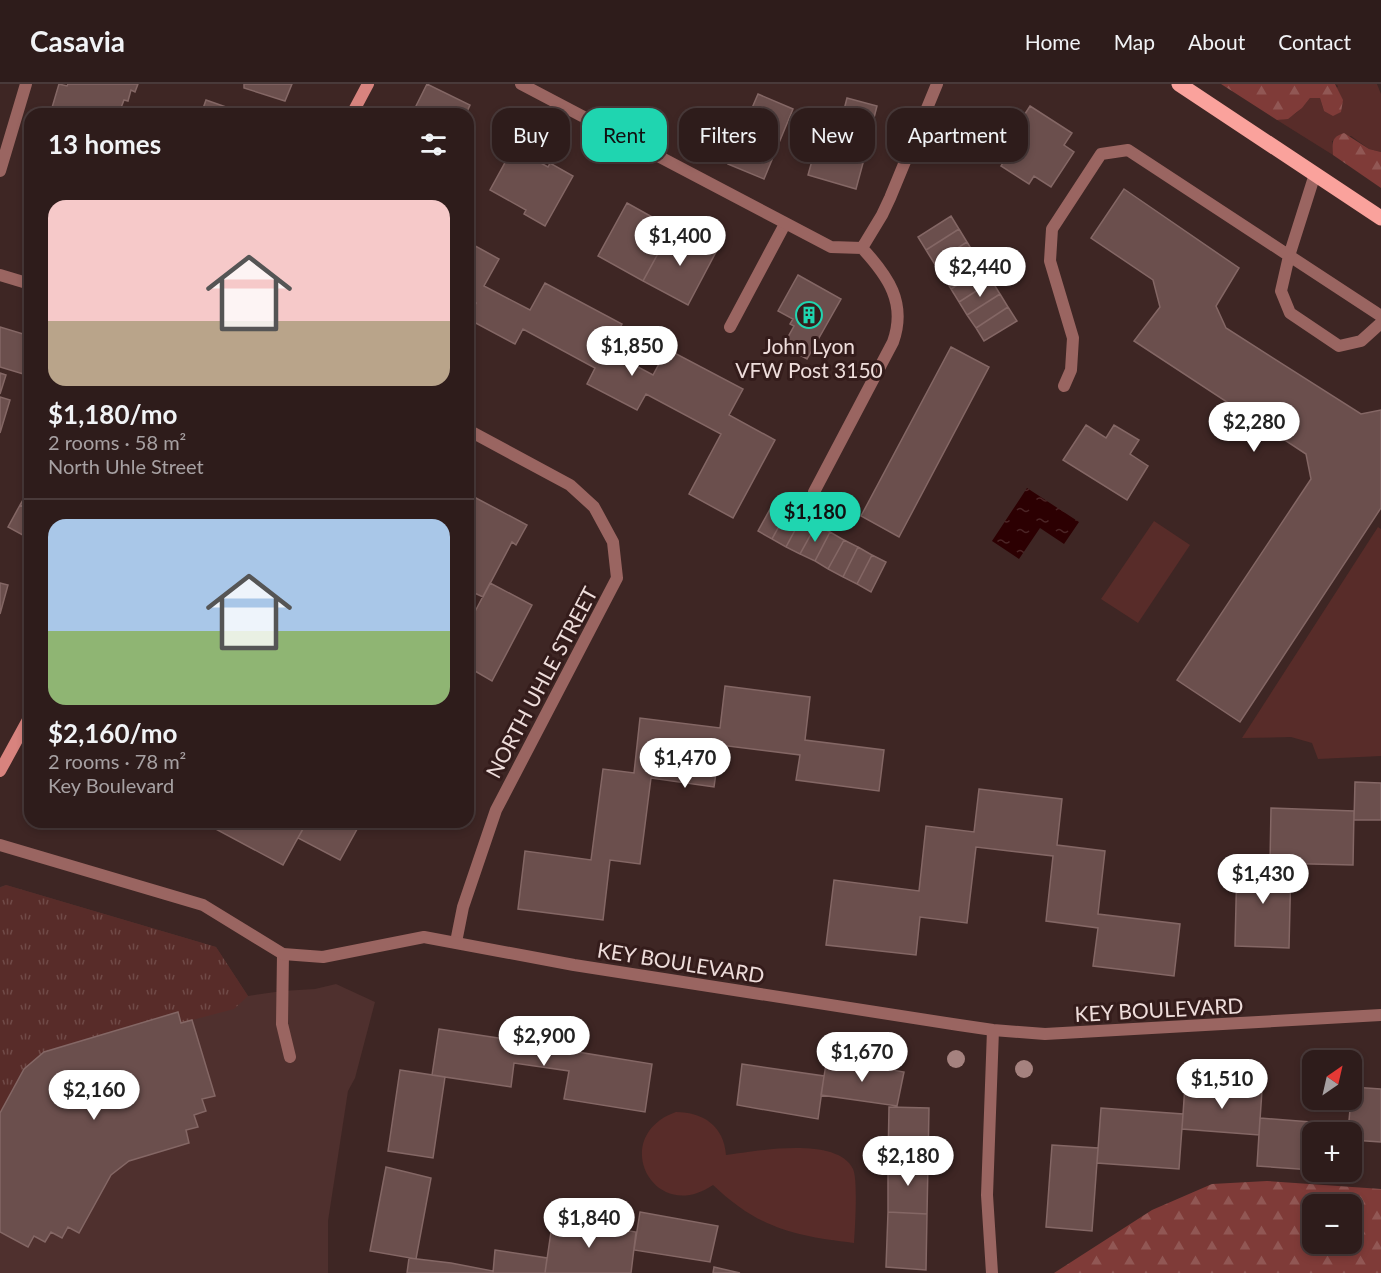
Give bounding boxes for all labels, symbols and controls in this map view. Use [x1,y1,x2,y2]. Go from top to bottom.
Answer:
text: Casavia [30,24,125,58]
text: Home [1025,29,1081,54]
text: Map [1114,29,1155,54]
text: About [1188,29,1245,54]
text: Contact [1278,29,1351,54]
chip: Buy [492,108,570,162]
chip: Rent [582,108,667,162]
chip: Filters [679,108,778,162]
chip: New [790,108,875,162]
chip: Apartment [887,108,1028,162]
text: 13 homes [48,128,161,160]
icon: filters [417,128,450,161]
pin: $1,400 [631,216,729,267]
text: $1,400 [649,223,711,247]
icon: home [195,239,303,347]
pin: $2,440 [931,247,1029,298]
text: $2,440 [949,254,1011,278]
building icon: John Lyon VFW Post 3150 [794,300,824,330]
pin: $1,850 [583,326,681,377]
text: $1,850 [601,333,663,357]
place label: John Lyon VFW Post 3150 [735,333,883,382]
text: $1,180/mo [48,398,178,430]
pin: $2,280 [1205,402,1303,453]
text: $2,280 [1223,409,1285,433]
text: 2 rooms · 58 m² [48,430,186,454]
text: North Uhle Street [48,454,204,478]
pin: $1,180 [766,492,864,543]
text: $1,180 [784,499,846,523]
icon: home [195,558,303,666]
street label: NORTH UHLE STREET [480,582,602,782]
text: $2,160/mo [48,717,178,749]
pin: $1,470 [636,738,734,789]
text: $1,470 [654,745,716,769]
text: 2 rooms · 78 m² [48,749,186,773]
text: Key Boulevard [48,773,174,797]
pin: $1,430 [1214,854,1312,905]
text: $1,430 [1232,861,1294,885]
street label: KEY BOULEVARD [596,936,766,988]
street label: KEY BOULEVARD [1074,992,1244,1026]
pin: $2,900 [495,1016,593,1067]
text: $2,900 [513,1023,575,1047]
pin: $1,670 [813,1032,911,1083]
text: $1,670 [831,1039,893,1063]
north arrow [1302,1050,1362,1110]
map controls [1302,1050,1362,1254]
pin: $1,510 [1173,1059,1271,1110]
text: $1,510 [1191,1066,1253,1090]
pin: $2,160 [45,1070,143,1121]
text: $2,160 [63,1077,125,1101]
button: + [1302,1122,1362,1182]
pin: $2,180 [859,1136,957,1187]
text: $2,180 [877,1143,939,1167]
button: − [1302,1194,1362,1254]
pin: $1,840 [540,1198,638,1249]
text: $1,840 [558,1205,620,1229]

